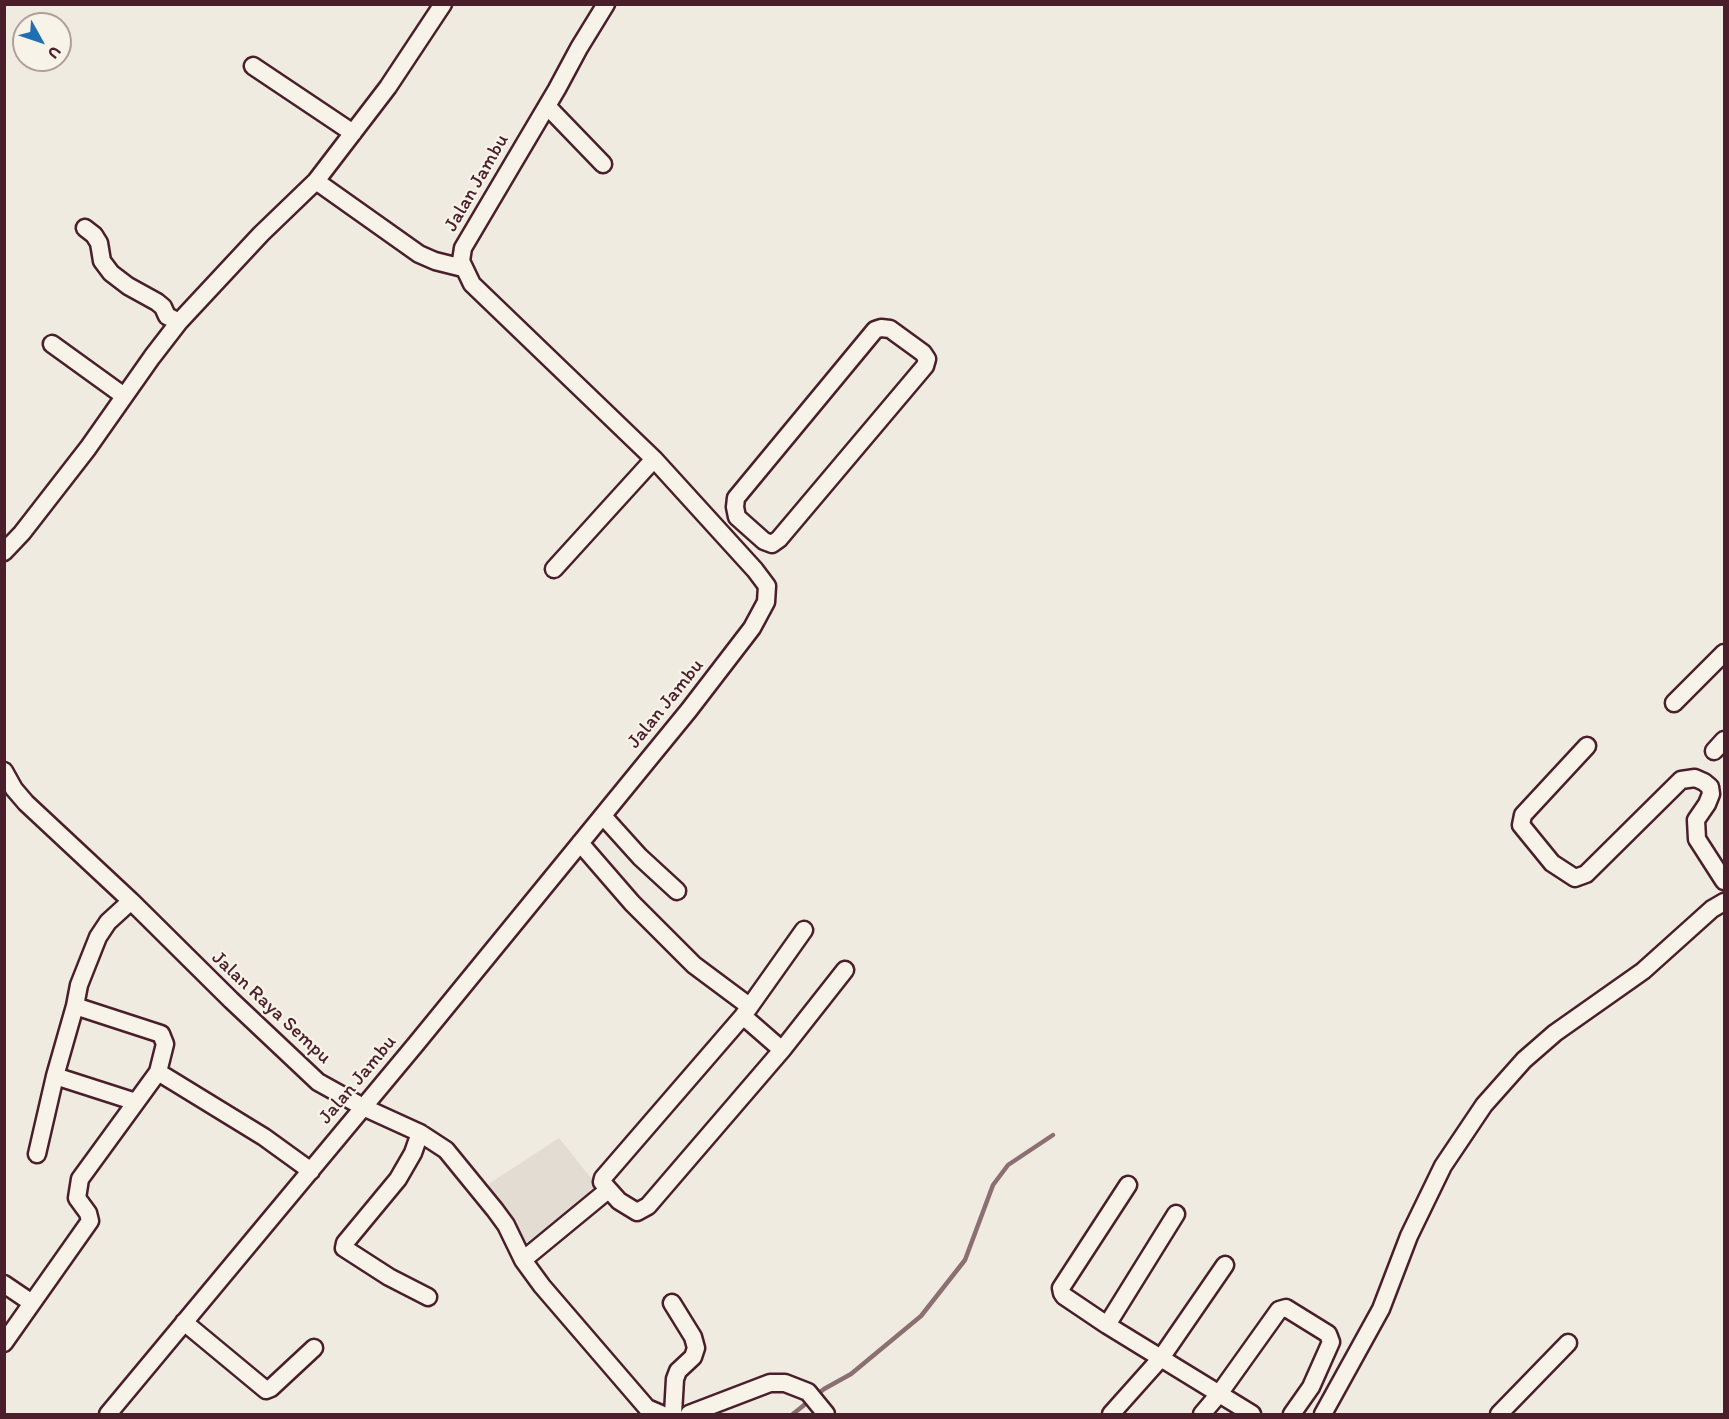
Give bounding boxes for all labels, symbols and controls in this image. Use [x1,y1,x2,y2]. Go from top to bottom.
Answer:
north arrow [12,12,72,72]
text: U [44,42,65,63]
street label: Jalan Jambu [440,130,514,236]
street label: Jalan Jambu [623,654,709,754]
street label: Jalan Raya Sempu [206,946,336,1070]
street label: Jalan Jambu [314,1031,402,1129]

